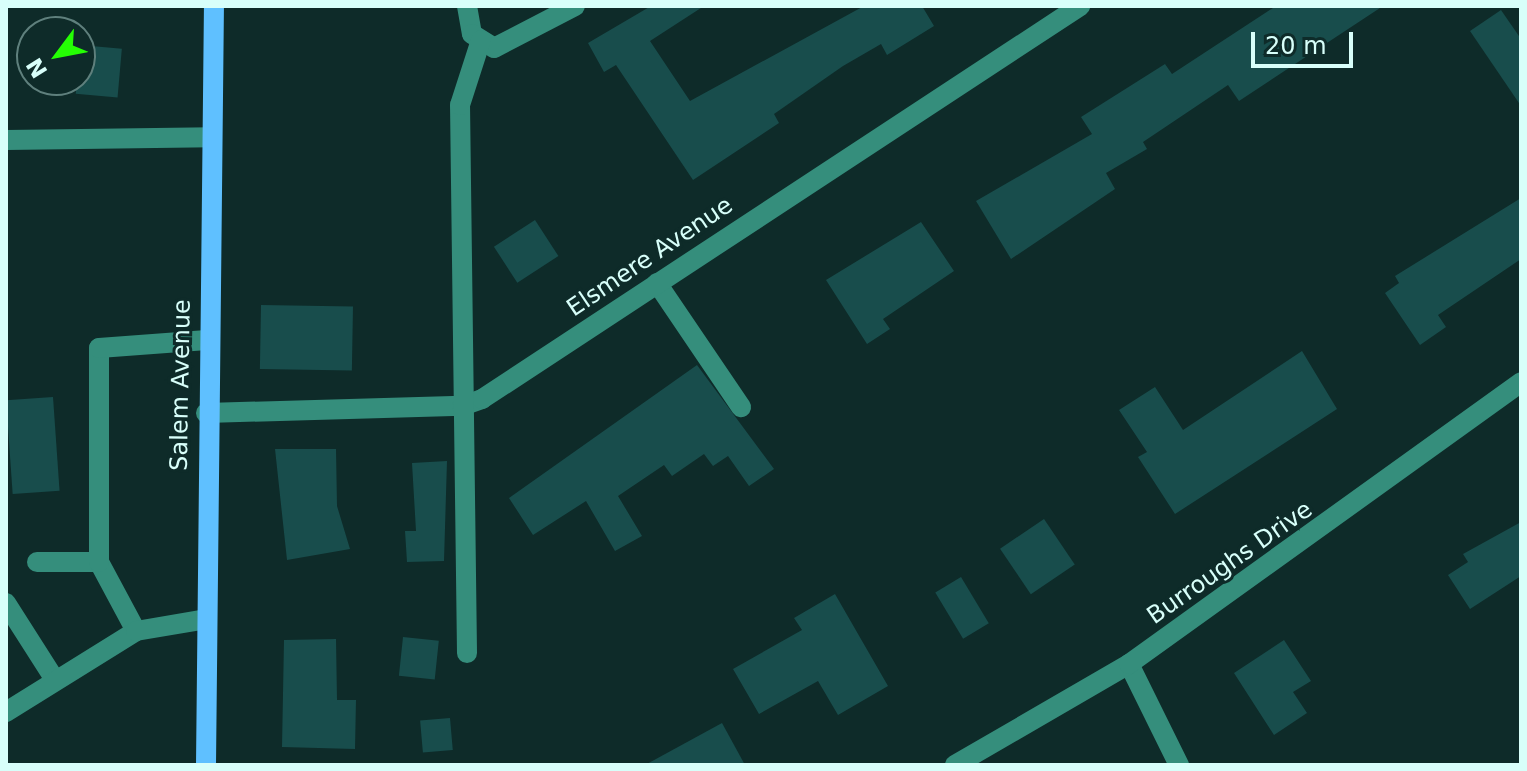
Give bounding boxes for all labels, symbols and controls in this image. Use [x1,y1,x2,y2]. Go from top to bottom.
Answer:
north arrow [16,16,96,96]
scale bar [1255,16,1357,66]
text: 20 m [1265,32,1327,60]
text: N [21,53,52,82]
street label: Elsmere Avenue [562,191,738,323]
street label: Salem Avenue [165,299,197,471]
street label: Burroughs Drive [1142,495,1318,631]

